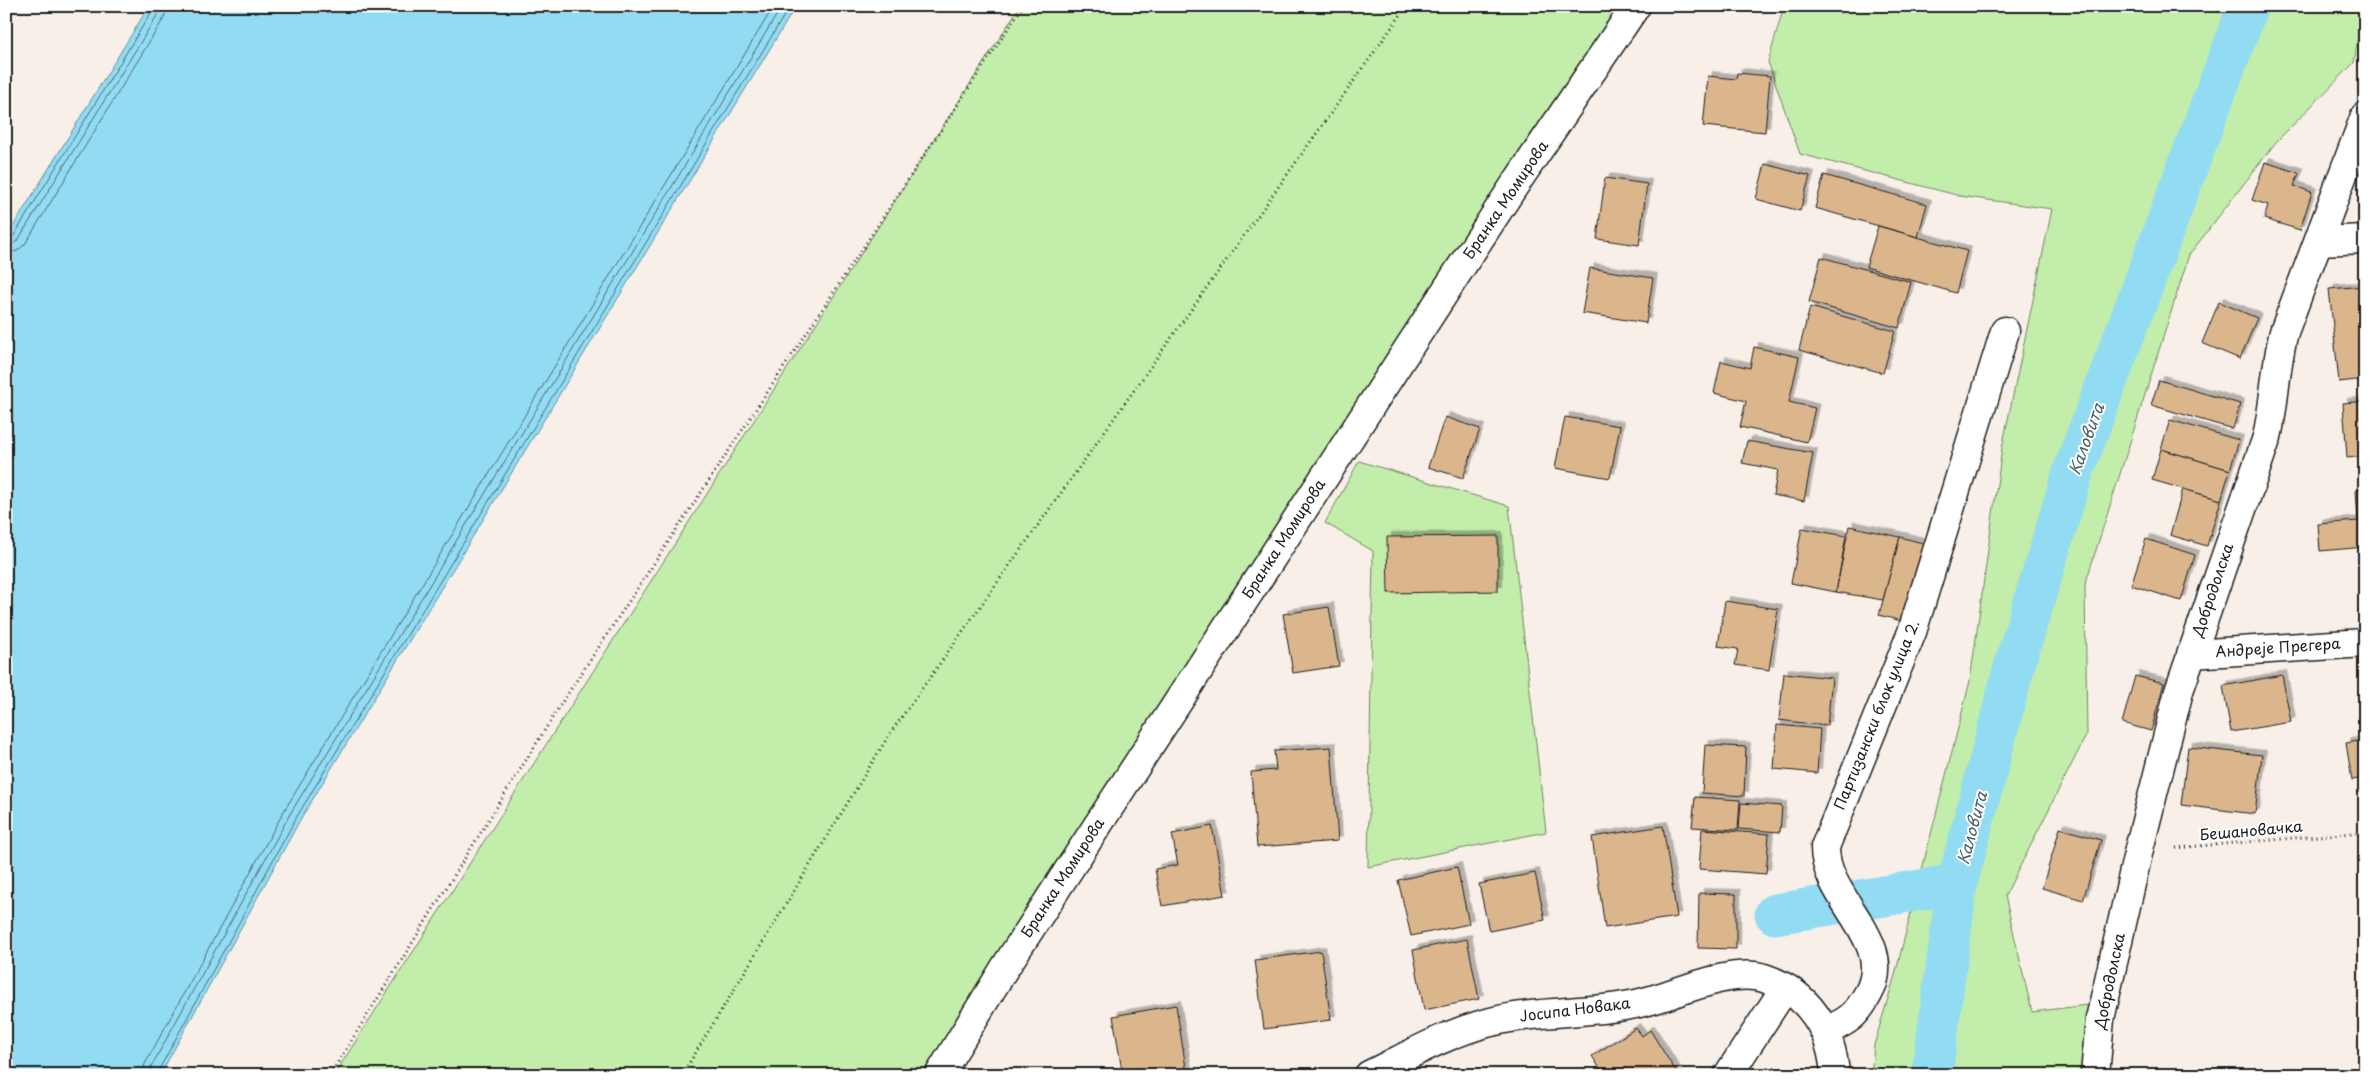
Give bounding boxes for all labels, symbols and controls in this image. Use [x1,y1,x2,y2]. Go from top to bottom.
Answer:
street label: Бранка Момирова [1456,135,1553,263]
water label: Каловита [2061,399,2109,478]
street label: Бранка Момирова [1235,473,1330,603]
street label: Добродолска [2185,539,2239,640]
street label: Партизански блок улица 2. [1827,616,1924,813]
street label: Андреје Прегера [2215,631,2342,662]
water label: Каловита [1950,788,1992,867]
street label: Бранка Момирова [1014,812,1109,942]
street label: Бешановачка [2199,814,2304,845]
street label: Добродолска [2087,930,2130,1032]
street label: Јосипа Новака [1518,990,1632,1027]

